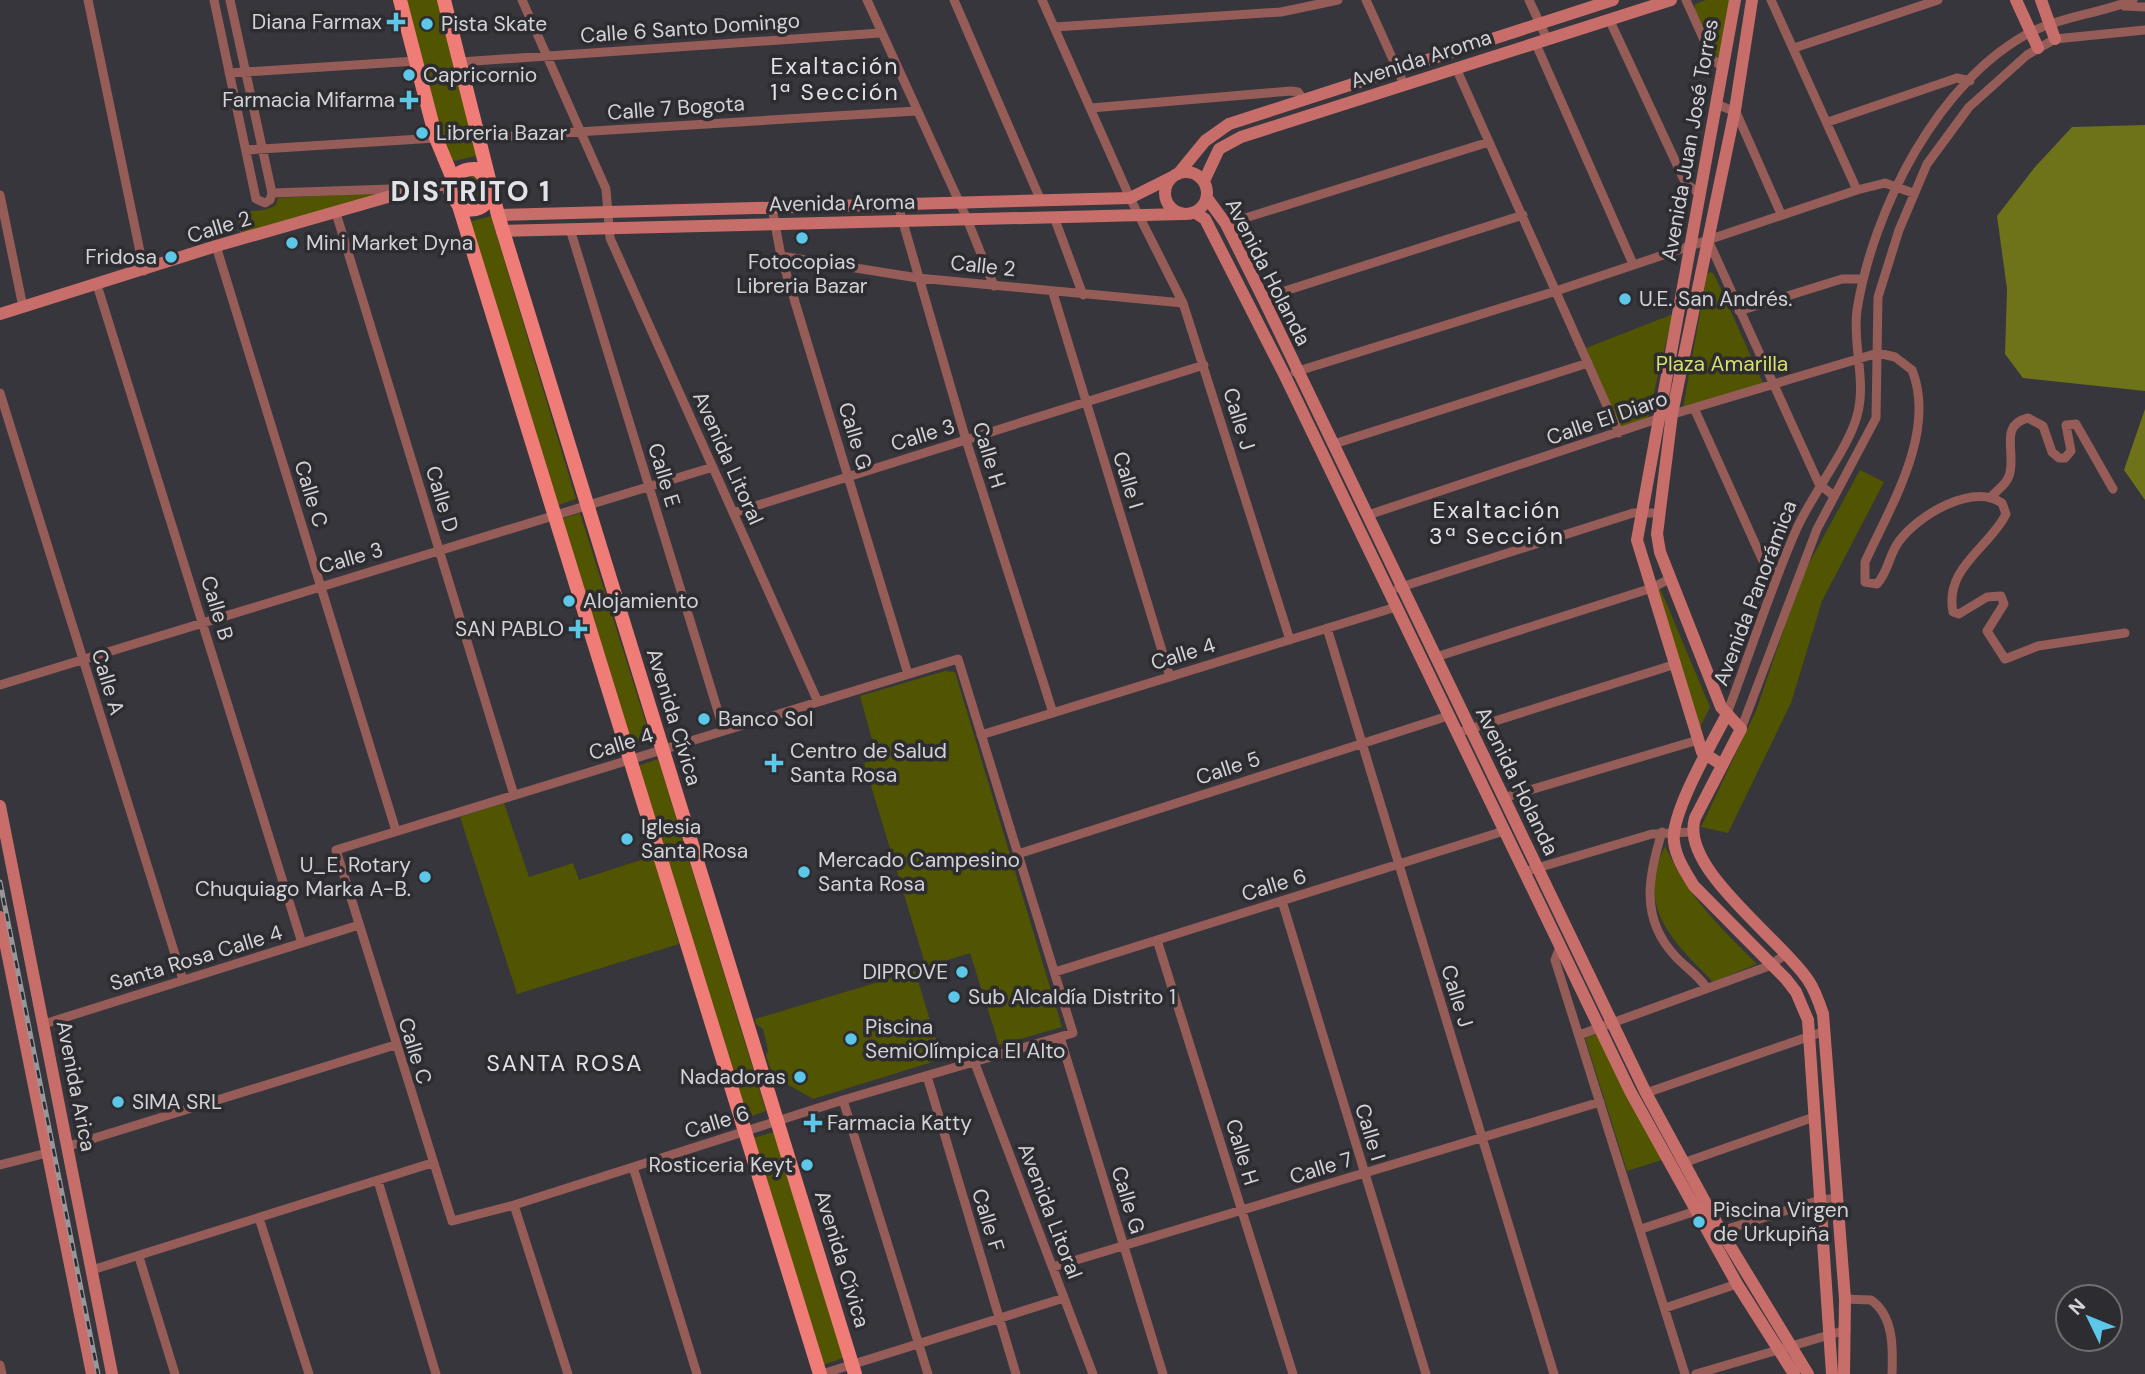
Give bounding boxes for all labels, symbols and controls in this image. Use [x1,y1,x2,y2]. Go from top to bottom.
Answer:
street label: Calle 6 Santo Domingo [579,6,801,50]
place label: Diana Farmax [252,8,382,36]
place label: Pista Skate [441,10,547,38]
marker: Diana Farmax [388,14,404,30]
marker: Pista Skate [419,16,435,32]
street label: Avenida Juan José Torres [1655,17,1725,263]
street label: Avenida Aroma [1347,23,1495,95]
district label: Exaltación 1ª Sección [770,51,900,107]
place label: Capricornio [423,61,537,89]
marker: Capricornio [401,67,417,83]
place label: Farmacia Mifarma [222,86,395,114]
street label: Calle 7 Bogota [606,89,746,127]
marker: Farmacia Mifarma [401,92,417,108]
place label: Libreria Bazar [436,119,568,147]
marker: Libreria Bazar [414,125,430,141]
district label: DISTRITO 1 [391,173,551,210]
street label: Avenida Aroma [769,188,915,218]
street label: Avenida Holanda [1219,193,1317,351]
street label: Calle 2 [184,204,254,250]
place label: Mini Market Dyna [306,229,473,257]
marker: Fotocopias Libreria Bazar [794,230,810,246]
marker: Mini Market Dyna [284,235,300,251]
place label: Fridosa [85,243,157,271]
place label: Fotocopias Libreria Bazar [736,248,868,300]
marker: Fridosa [163,249,179,265]
street label: Calle 2 [949,249,1017,283]
place label: U.E. San Andrés. [1639,285,1793,313]
marker: U.E. San Andrés. [1617,291,1633,307]
park label: Plaza Amarilla [1656,350,1788,378]
street label: Calle J [1216,384,1262,454]
street label: Calle El Diaro [1543,384,1671,452]
street label: Avenida Litoral [686,387,770,529]
street label: Calle G [831,399,879,473]
street label: Calle 3 [887,412,959,458]
street label: Calle H [966,419,1012,491]
street label: Calle E [641,440,687,510]
street label: Calle I [1106,448,1150,512]
street label: Calle C [288,457,334,531]
street label: Calle D [419,462,465,536]
district label: Exaltación 3ª Sección [1429,495,1565,551]
street label: Avenida Panorámica [1707,496,1803,690]
street label: Calle 3 [316,535,386,581]
street label: Calle B [194,572,240,644]
place label: Alojamiento [583,587,699,615]
marker: Alojamiento [561,593,577,609]
place label: SAN PABLO [455,615,564,643]
marker: SAN PABLO [570,621,586,637]
street label: Calle 4 [1147,631,1219,677]
street label: Avenida Cívica [640,645,708,789]
street label: Calle A [85,646,131,718]
street label: Avenida Holanda [1469,702,1565,860]
place label: Banco Sol [718,705,814,733]
marker: Banco Sol [696,711,712,727]
street label: Calle 4 [585,721,657,767]
place label: Centro de Salud Santa Rosa [790,737,947,789]
street label: Calle 5 [1192,744,1264,792]
marker: Centro de Salud Santa Rosa [764,753,784,773]
place label: Iglesia Santa Rosa [641,813,748,865]
marker: Iglesia Santa Rosa [619,831,635,847]
place label: Mercado Campesino Santa Rosa [818,846,1020,898]
place label: U_E. Rotary Chuquiago Marka A-B. [195,851,411,903]
street label: Calle 6 [1238,862,1310,908]
marker: Mercado Campesino Santa Rosa [796,864,812,880]
marker: U_E. Rotary Chuquiago Marka A-B. [417,869,433,885]
street label: Santa Rosa Calle 4 [106,918,286,998]
place label: DIPROVE [862,958,948,986]
street label: Calle J [1434,961,1480,1031]
marker: DIPROVE [954,964,970,980]
place label: Sub Alcaldía Distrito 1 [968,983,1176,1011]
marker: Sub Alcaldía Distrito 1 [946,989,962,1005]
place label: Piscina SemiOlímpica El Alto [865,1013,1066,1065]
street label: Calle C [392,1014,438,1088]
street label: Avenida Arica [50,1018,102,1154]
marker: Piscina SemiOlímpica El Alto [843,1031,859,1047]
district label: SANTA ROSA [486,1048,644,1078]
place label: Nadadoras [680,1063,786,1091]
marker: Nadadoras [792,1069,808,1085]
place label: SIMA SRL [132,1088,222,1116]
marker: SIMA SRL [110,1094,126,1110]
street label: Calle 6 [681,1099,753,1145]
street label: Calle I [1348,1100,1392,1164]
place label: Farmacia Katty [827,1109,972,1137]
marker: Farmacia Katty [805,1115,821,1131]
street label: Calle H [1219,1116,1265,1188]
street label: Avenida Litoral [1011,1139,1089,1283]
street label: Calle 7 [1286,1145,1356,1191]
place label: Rosticeria Keyt [649,1151,793,1179]
marker: Rosticeria Keyt [799,1157,815,1173]
street label: Calle G [1104,1163,1152,1237]
street label: Calle F [965,1185,1011,1255]
street label: Avenida Cívica [808,1187,876,1331]
place label: Piscina Virgen de Urkupiña [1713,1196,1849,1248]
marker: Piscina Virgen de Urkupiña [1691,1214,1707,1230]
north arrow [2054,1283,2124,1353]
text: N [2063,1293,2091,1320]

